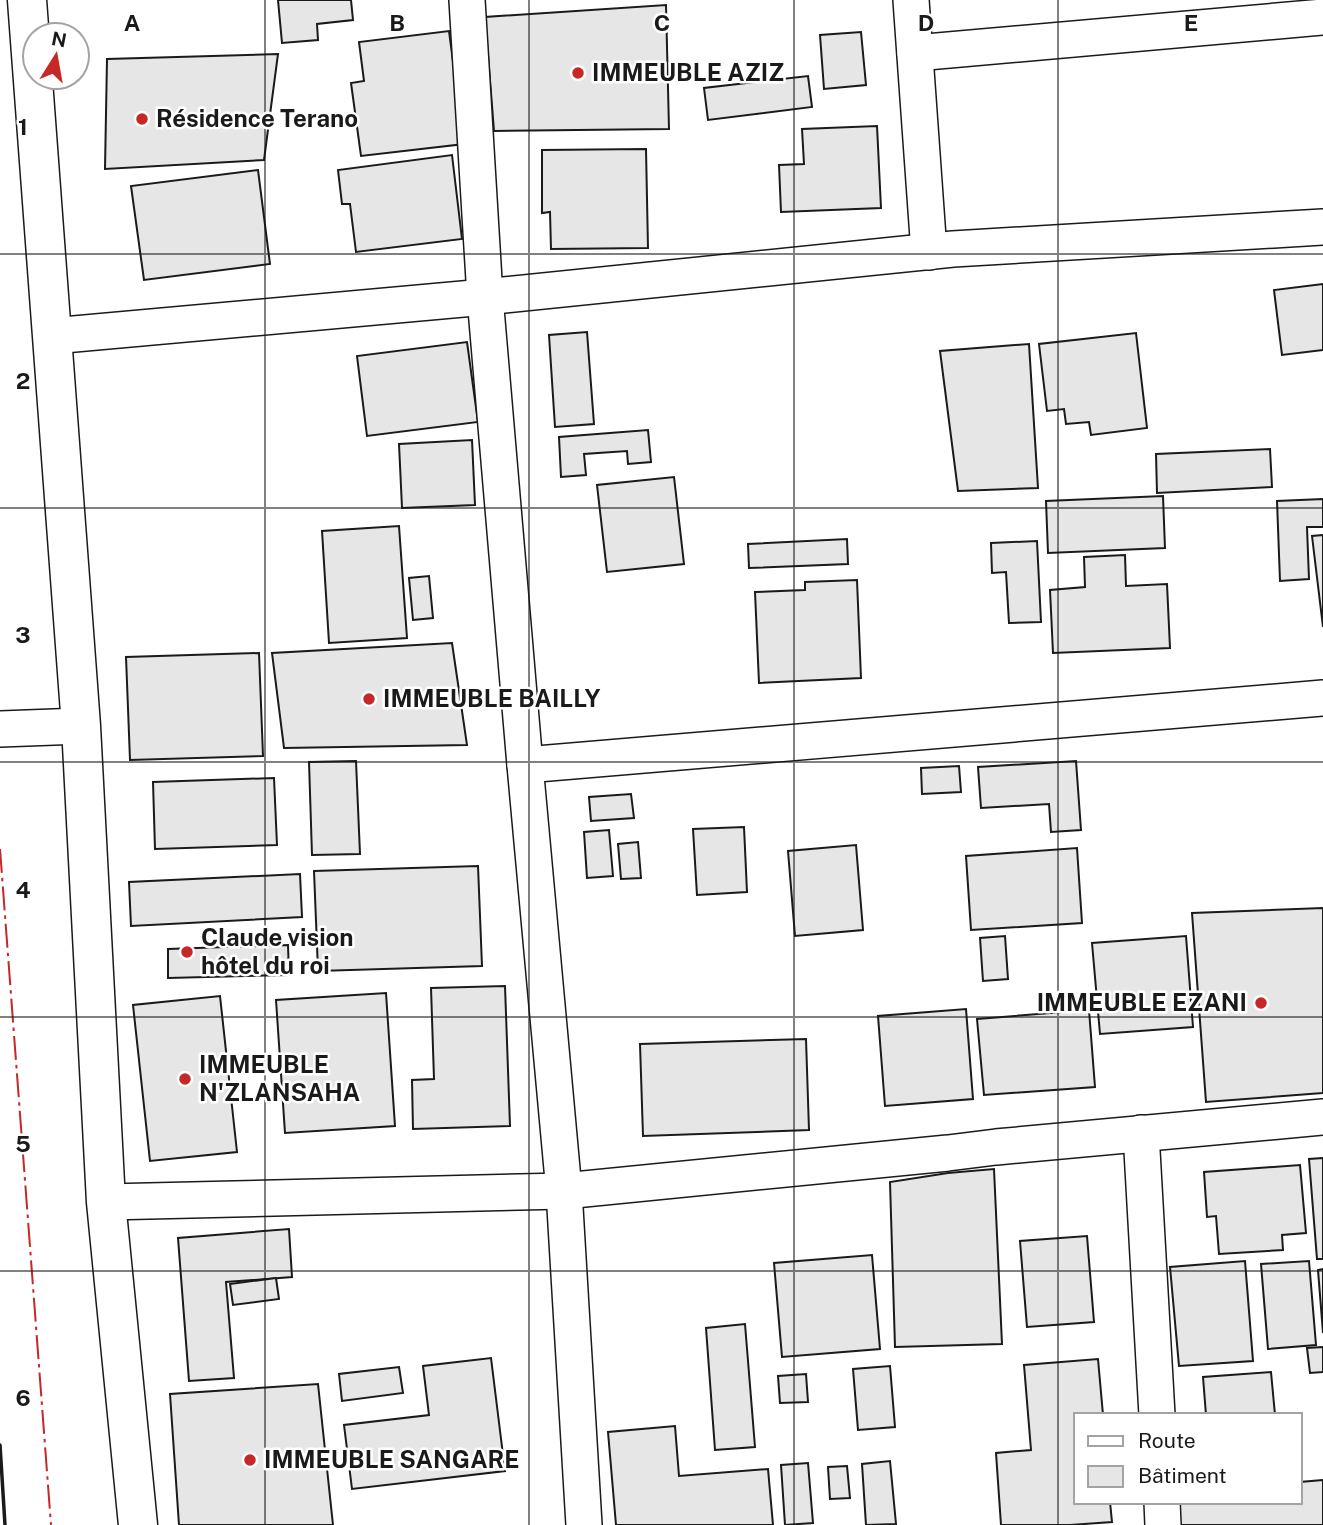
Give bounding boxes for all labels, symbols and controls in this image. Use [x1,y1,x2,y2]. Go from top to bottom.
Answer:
text: A [124,9,141,36]
text: B [389,9,405,36]
text: C [654,9,670,36]
text: D [918,9,934,36]
text: E [1184,9,1198,36]
north arrow [21,21,91,91]
text: N [50,27,69,52]
place label: IMMEUBLE AZIZ [592,58,784,86]
marker: IMMEUBLE AZIZ [570,65,586,81]
place label: Résidence Terano [156,104,358,132]
marker: Résidence Terano [134,111,150,127]
text: 1 [18,113,28,140]
text: 2 [16,367,30,394]
text: 3 [15,621,31,648]
place label: IMMEUBLE BAILLY [383,684,601,712]
marker: IMMEUBLE BAILLY [361,691,377,707]
text: 4 [15,876,31,903]
place label: Claude vision hôtel du roi [201,923,354,979]
marker: Claude vision hôtel du roi [179,944,195,960]
place label: IMMEUBLE EZANI [1037,988,1247,1016]
marker: IMMEUBLE EZANI [1253,995,1269,1011]
place label: IMMEUBLE N'ZLANSAHA [199,1050,360,1106]
marker: IMMEUBLE N'ZLANSAHA [177,1071,193,1087]
text: 5 [15,1130,31,1157]
text: 6 [15,1384,31,1411]
legend [1074,1413,1302,1504]
text: Route [1138,1428,1196,1453]
place label: IMMEUBLE SANGARE [264,1445,520,1473]
marker: IMMEUBLE SANGARE [242,1452,258,1468]
text: Bâtiment [1138,1463,1227,1488]

